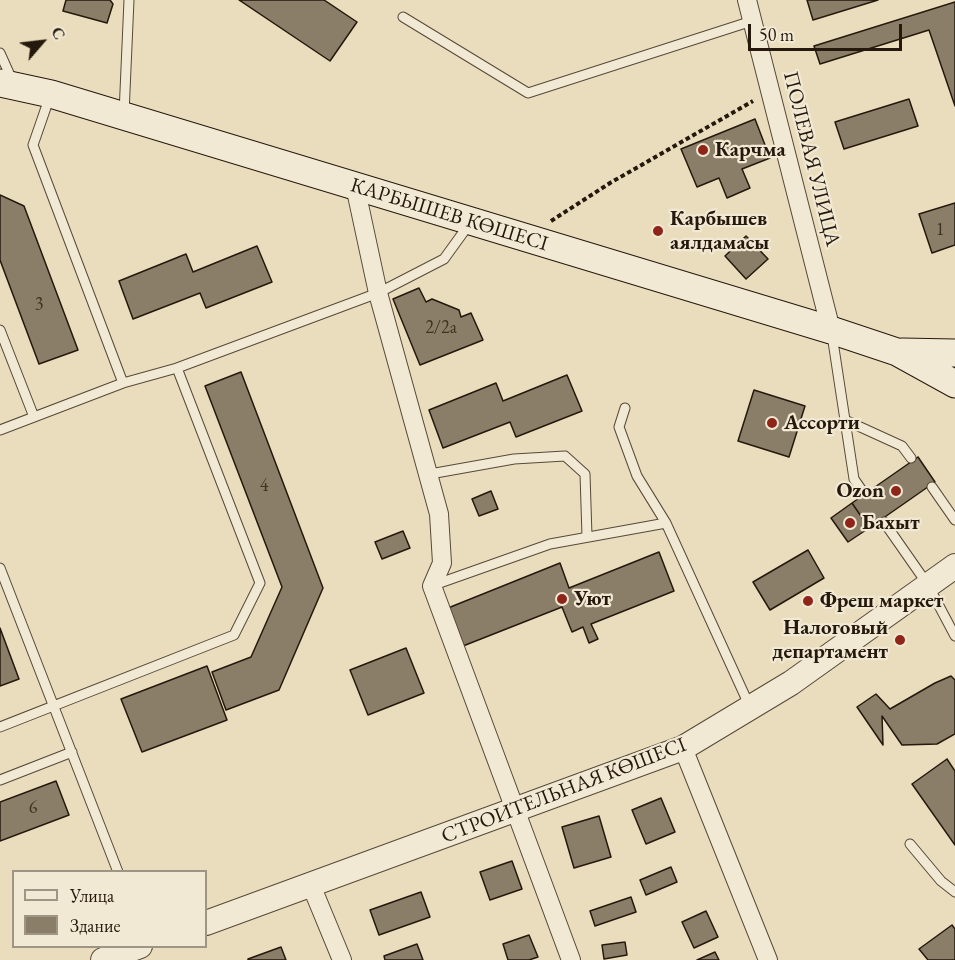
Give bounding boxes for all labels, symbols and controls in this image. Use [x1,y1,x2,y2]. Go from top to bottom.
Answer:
north arrow [12,12,72,72]
scale bar [751,12,906,50]
text: С [46,23,70,43]
text: 50 m [759,23,794,46]
street label: ПОЛЕВАЯ УЛИЦА [777,69,845,249]
place label: Карчма [715,137,786,163]
marker: Карчма [696,143,710,157]
street label: КАРБЫШЕВ КӨШЕСІ [347,173,551,257]
place label: Карбышев аялдамасы [670,206,769,256]
house number: 1 [936,219,944,241]
marker: Карбышев аялдамасы [651,224,665,238]
house number: 3 [35,294,43,316]
house number: 2/2а [425,317,457,339]
place label: Ассорти [784,410,860,436]
marker: Ассорти [765,416,779,430]
house number: 4 [260,475,268,497]
place label: Ozon [836,478,884,504]
marker: Ozon [889,484,903,498]
place label: Бахыт [862,510,920,536]
marker: Бахыт [843,516,857,530]
place label: Уют [574,586,611,612]
place label: Фреш маркет [820,588,943,614]
marker: Уют [555,592,569,606]
marker: Фреш маркет [801,594,815,608]
place label: Налоговый департамент [772,615,888,665]
marker: Налоговый департамент [893,633,907,647]
street label: СТРОИТЕЛЬНАЯ КӨШЕСІ [438,733,690,849]
house number: 6 [29,797,37,819]
legend [12,870,207,948]
text: Улица [70,884,114,907]
text: Здание [70,914,120,937]

